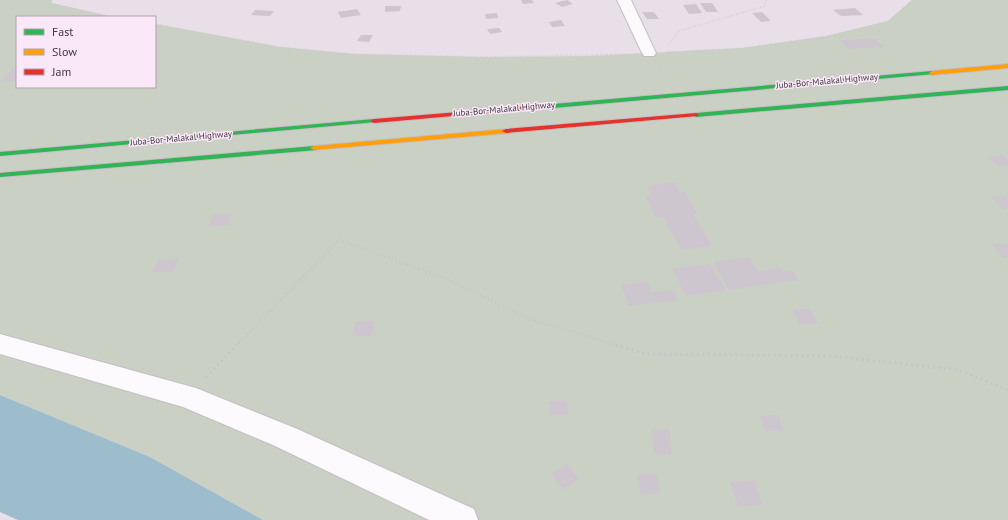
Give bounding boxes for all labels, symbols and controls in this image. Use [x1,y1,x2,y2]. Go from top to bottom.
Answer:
legend [16,16,156,88]
text: Fast [52,24,73,39]
text: Slow [52,44,77,59]
text: Jam [51,64,71,79]
street label: Juba-Bor-Malakal Highway [774,70,879,91]
street label: Juba-Bor-Malakal Highway [451,98,556,119]
street label: Juba-Bor-Malakal Highway [128,127,233,148]

